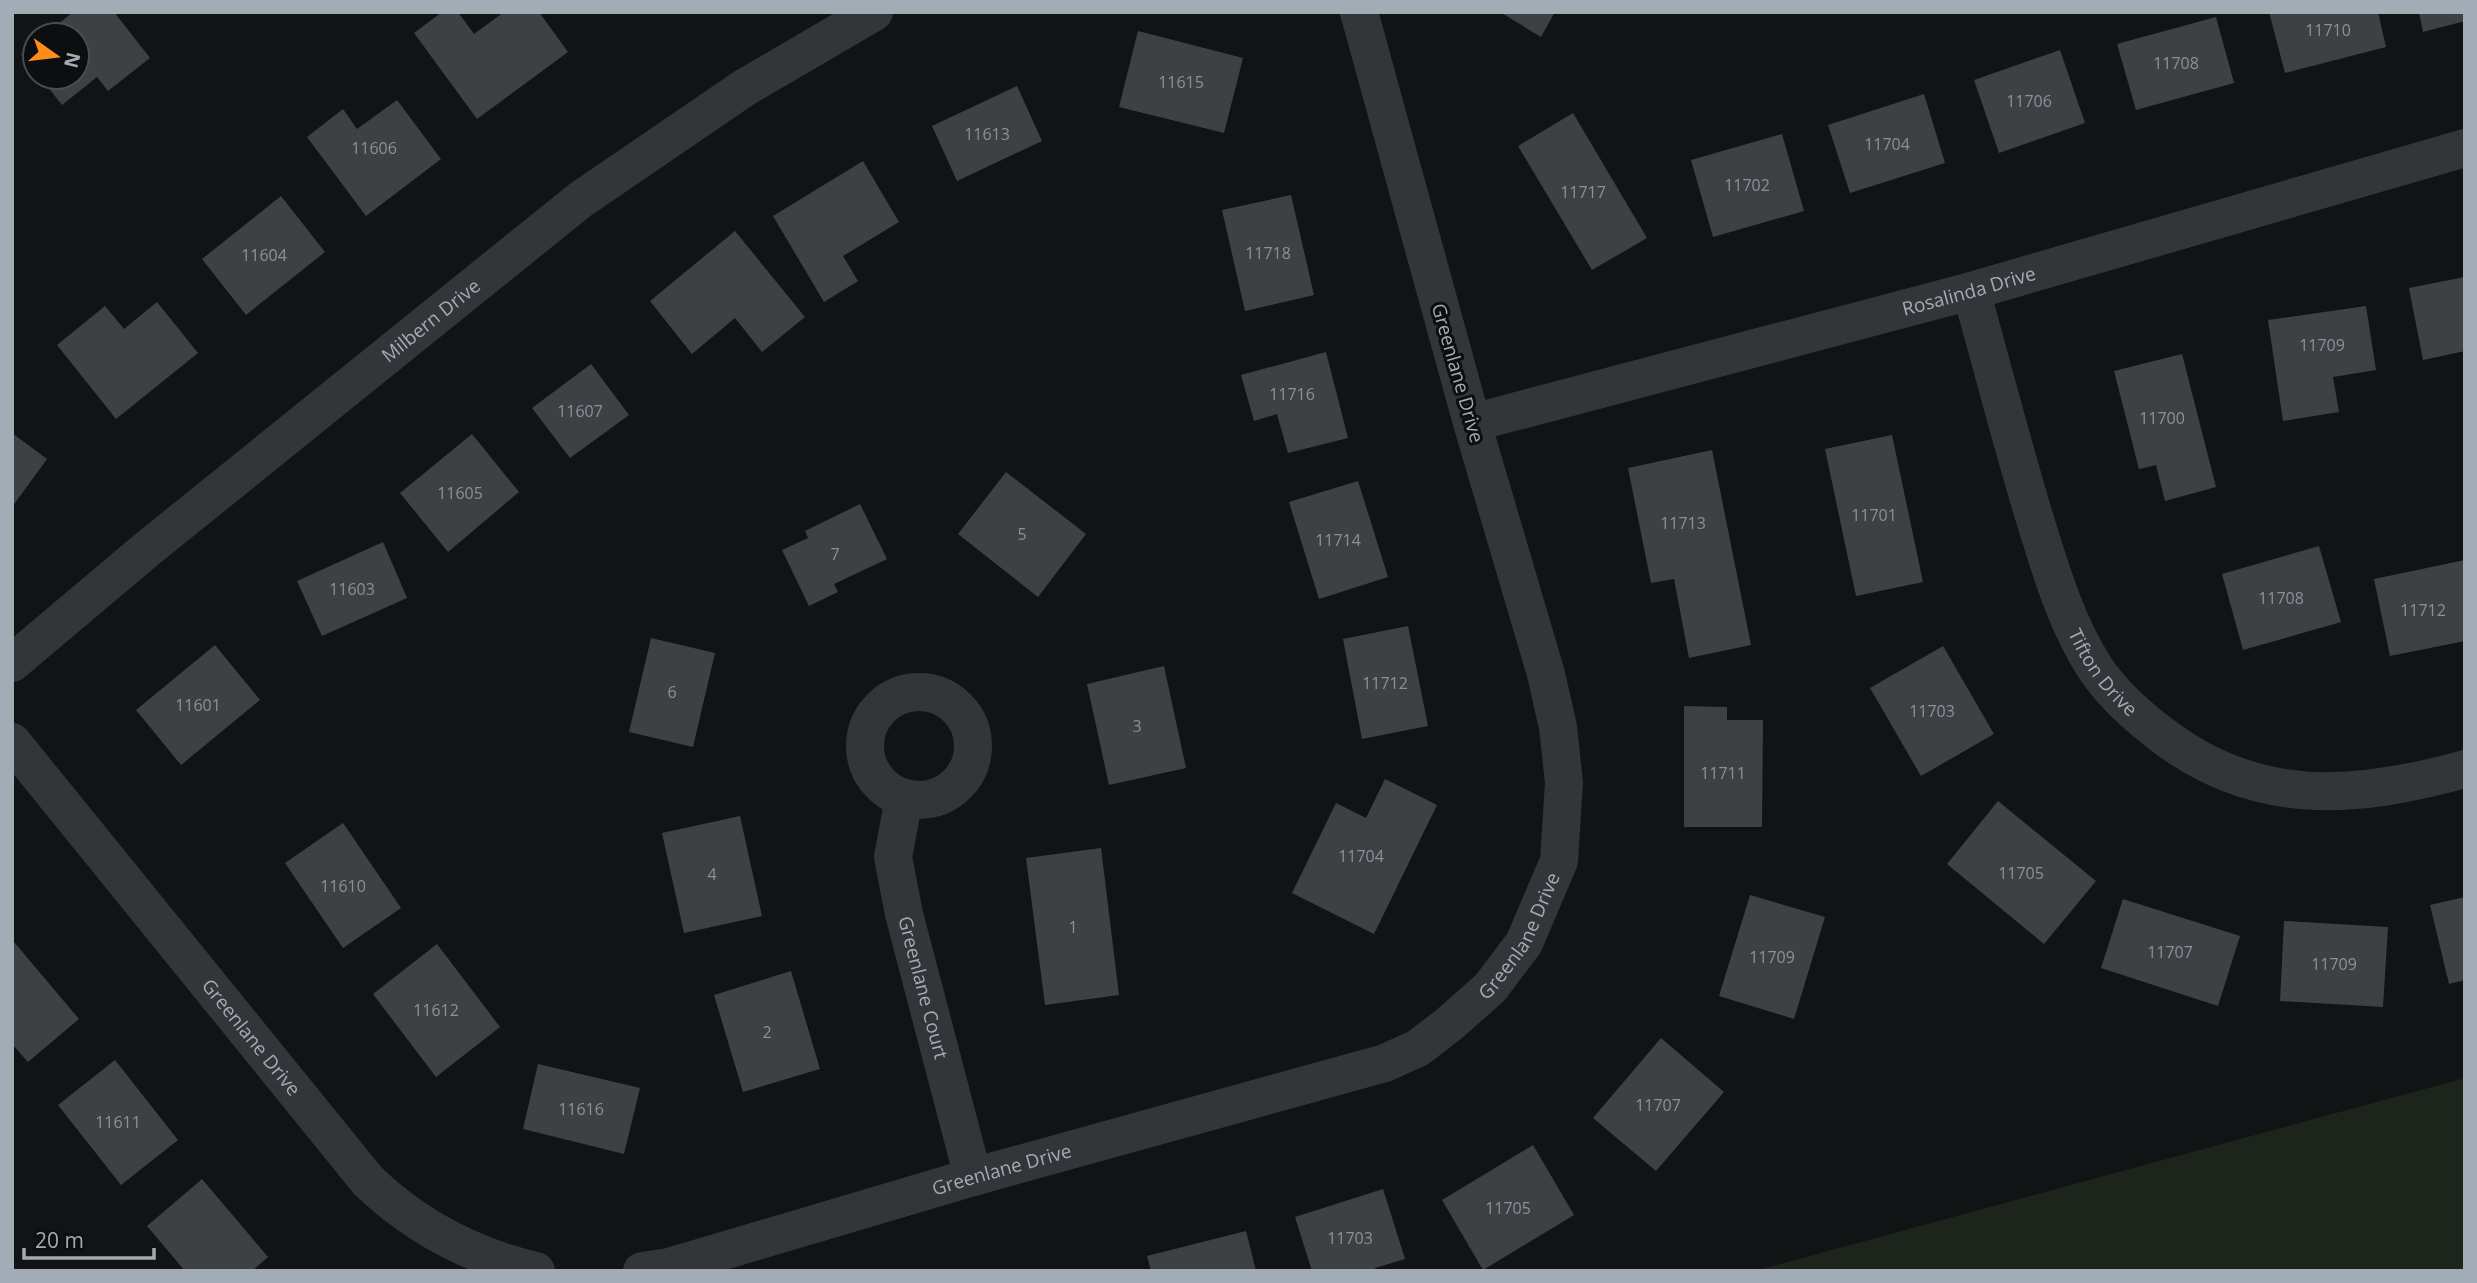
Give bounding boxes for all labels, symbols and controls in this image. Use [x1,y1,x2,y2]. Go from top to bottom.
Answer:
house number: 11710 [2305,19,2351,41]
north arrow [21,21,91,91]
text: N [58,49,87,71]
house number: 11708 [2153,52,2199,74]
house number: 11615 [1158,71,1204,93]
house number: 11706 [2006,90,2052,112]
house number: 11613 [964,123,1010,145]
house number: 11704 [1864,133,1910,155]
house number: 11606 [351,137,397,159]
house number: 11702 [1724,174,1770,196]
house number: 11717 [1560,181,1606,203]
house number: 11718 [1245,242,1291,264]
house number: 11604 [241,244,287,266]
street label: Rosalinda Drive [1899,260,2039,322]
street label: Milbern Drive [376,273,485,368]
street label: Greenlane Drive [1426,300,1490,446]
house number: 11709 [2299,334,2345,356]
house number: 11716 [1269,383,1315,405]
house number: 11607 [557,400,603,422]
house number: 11700 [2139,407,2185,429]
house number: 11605 [437,482,483,504]
house number: 11701 [1851,504,1897,526]
house number: 11713 [1660,512,1706,534]
house number: 5 [1017,523,1027,545]
house number: 11714 [1315,529,1361,551]
house number: 7 [830,543,840,565]
house number: 11603 [329,578,375,600]
house number: 11708 [2258,587,2304,609]
house number: 11712 [2400,599,2446,621]
street label: Tifton Drive [2062,624,2143,722]
house number: 11712 [1362,672,1408,694]
house number: 6 [667,681,677,703]
house number: 11601 [175,694,221,716]
house number: 11703 [1909,700,1955,722]
house number: 3 [1132,715,1142,737]
house number: 11711 [1700,762,1746,784]
house number: 11704 [1338,845,1384,867]
house number: 11705 [1998,862,2044,884]
house number: 4 [707,863,717,885]
street label: Greenlane Drive [1473,868,1566,1006]
house number: 11610 [320,875,366,897]
street label: Greenlane Court [892,913,955,1062]
house number: 1 [1068,916,1078,938]
house number: 11707 [2147,941,2193,963]
house number: 11709 [1749,946,1795,968]
house number: 11709 [2311,953,2357,975]
street label: Greenlane Drive [196,973,307,1101]
house number: 11612 [413,999,459,1021]
house number: 2 [762,1021,772,1043]
house number: 11707 [1635,1094,1681,1116]
house number: 11616 [558,1098,604,1120]
house number: 11611 [95,1111,141,1133]
street label: Greenlane Drive [929,1137,1074,1201]
house number: 11705 [1485,1197,1531,1219]
scale bar [24,1216,154,1260]
text: 20 m [35,1226,84,1254]
house number: 11703 [1327,1227,1373,1249]

